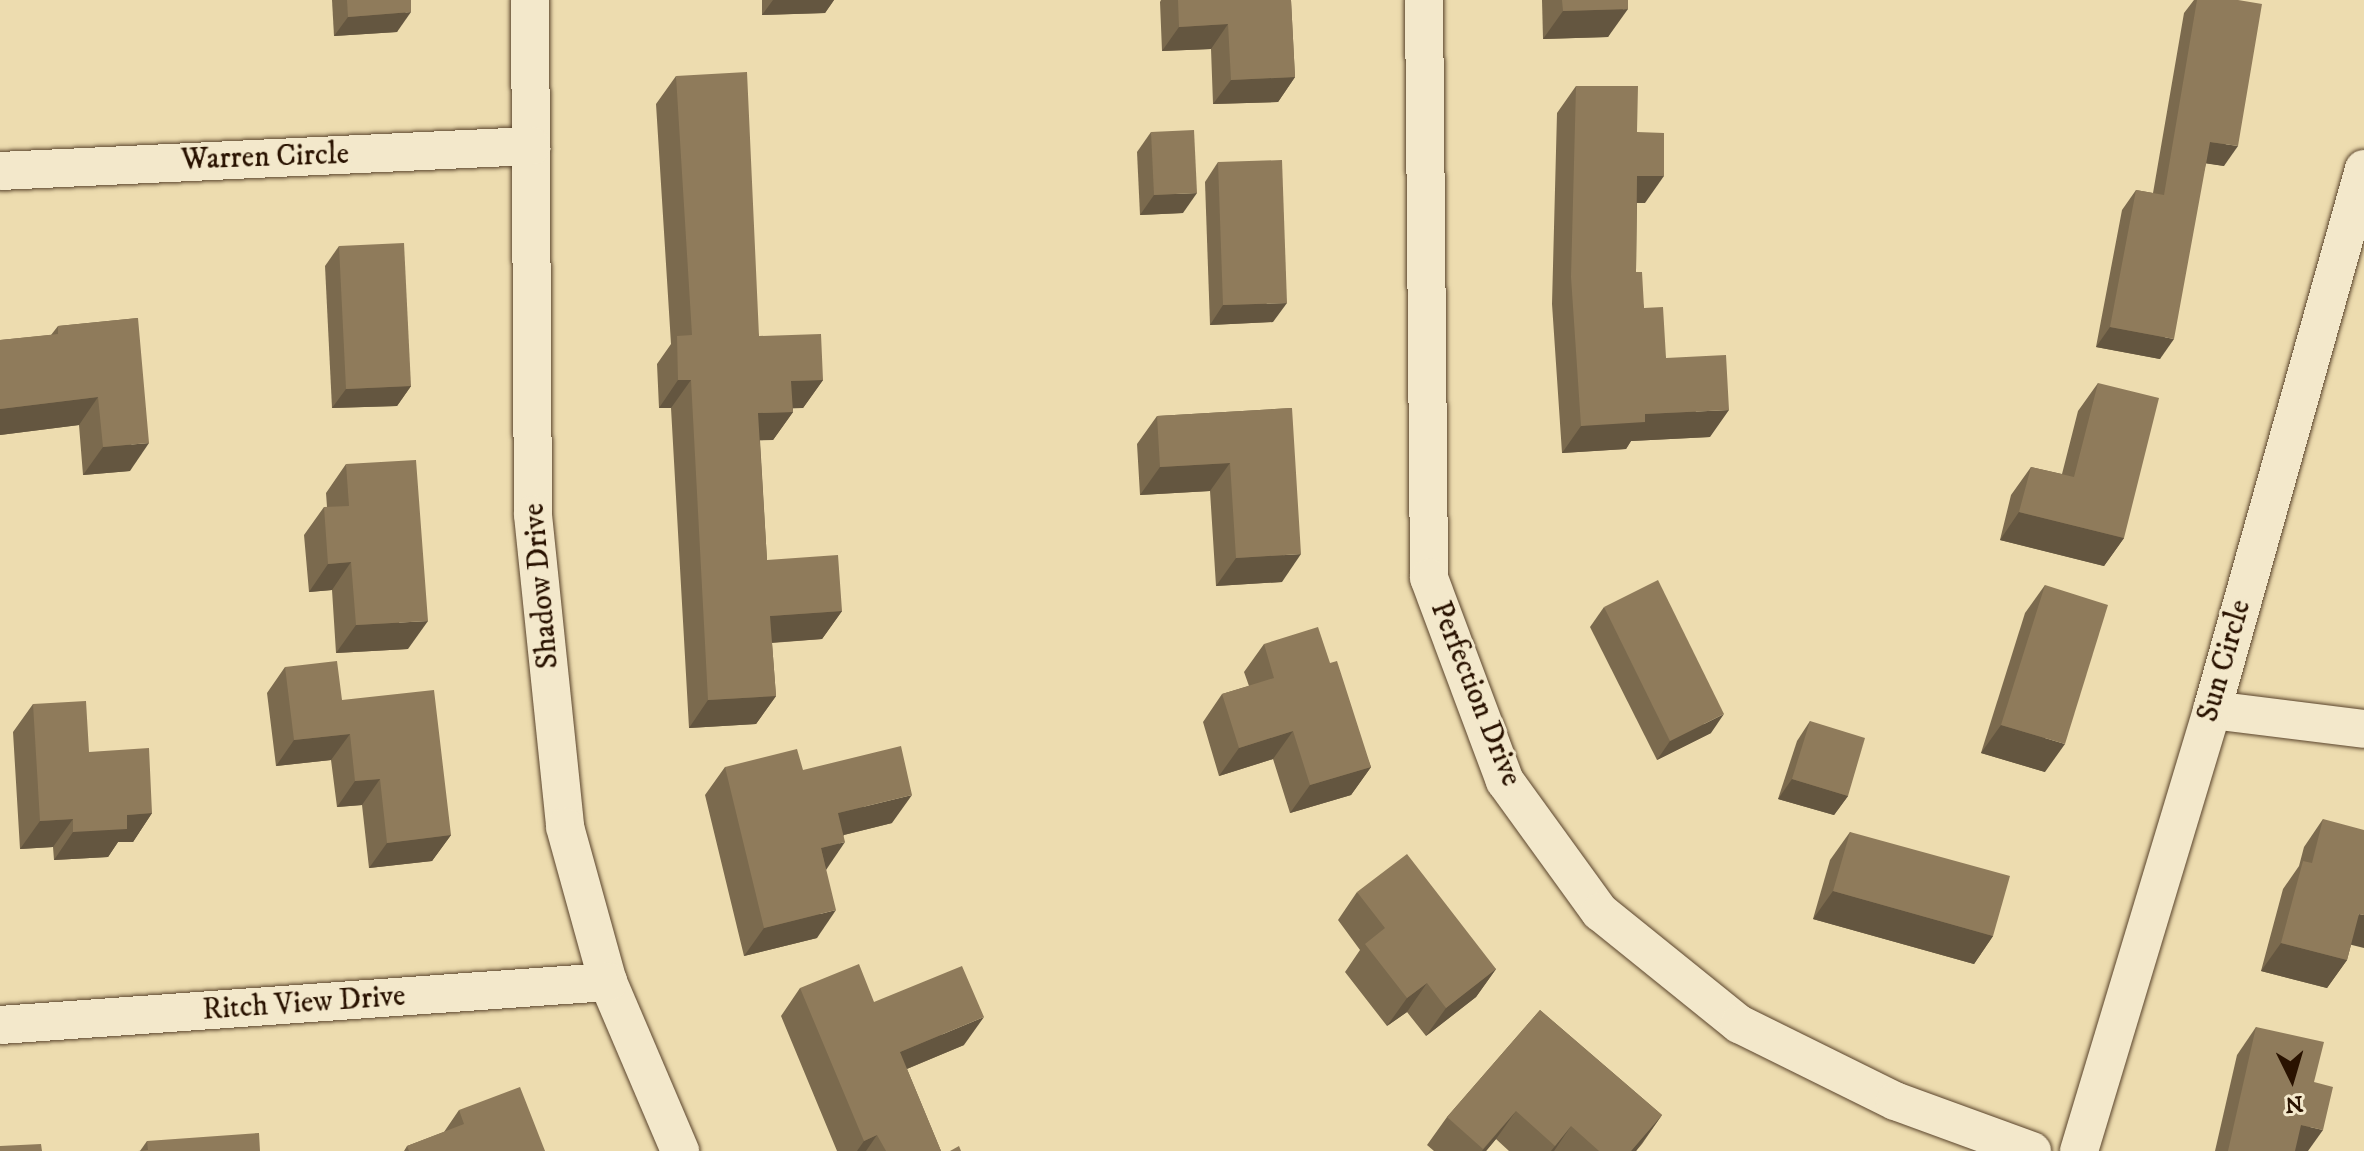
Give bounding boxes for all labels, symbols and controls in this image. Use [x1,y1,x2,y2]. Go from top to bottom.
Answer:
street label: Warren Circle [180,137,350,179]
street label: Shadow Drive [517,502,567,670]
street label: Perfection Drive [1422,596,1528,792]
street label: Sun Circle [2190,596,2260,726]
street label: Ritch View Drive [201,979,407,1029]
north arrow [2252,1039,2332,1119]
text: N [2284,1089,2304,1118]

